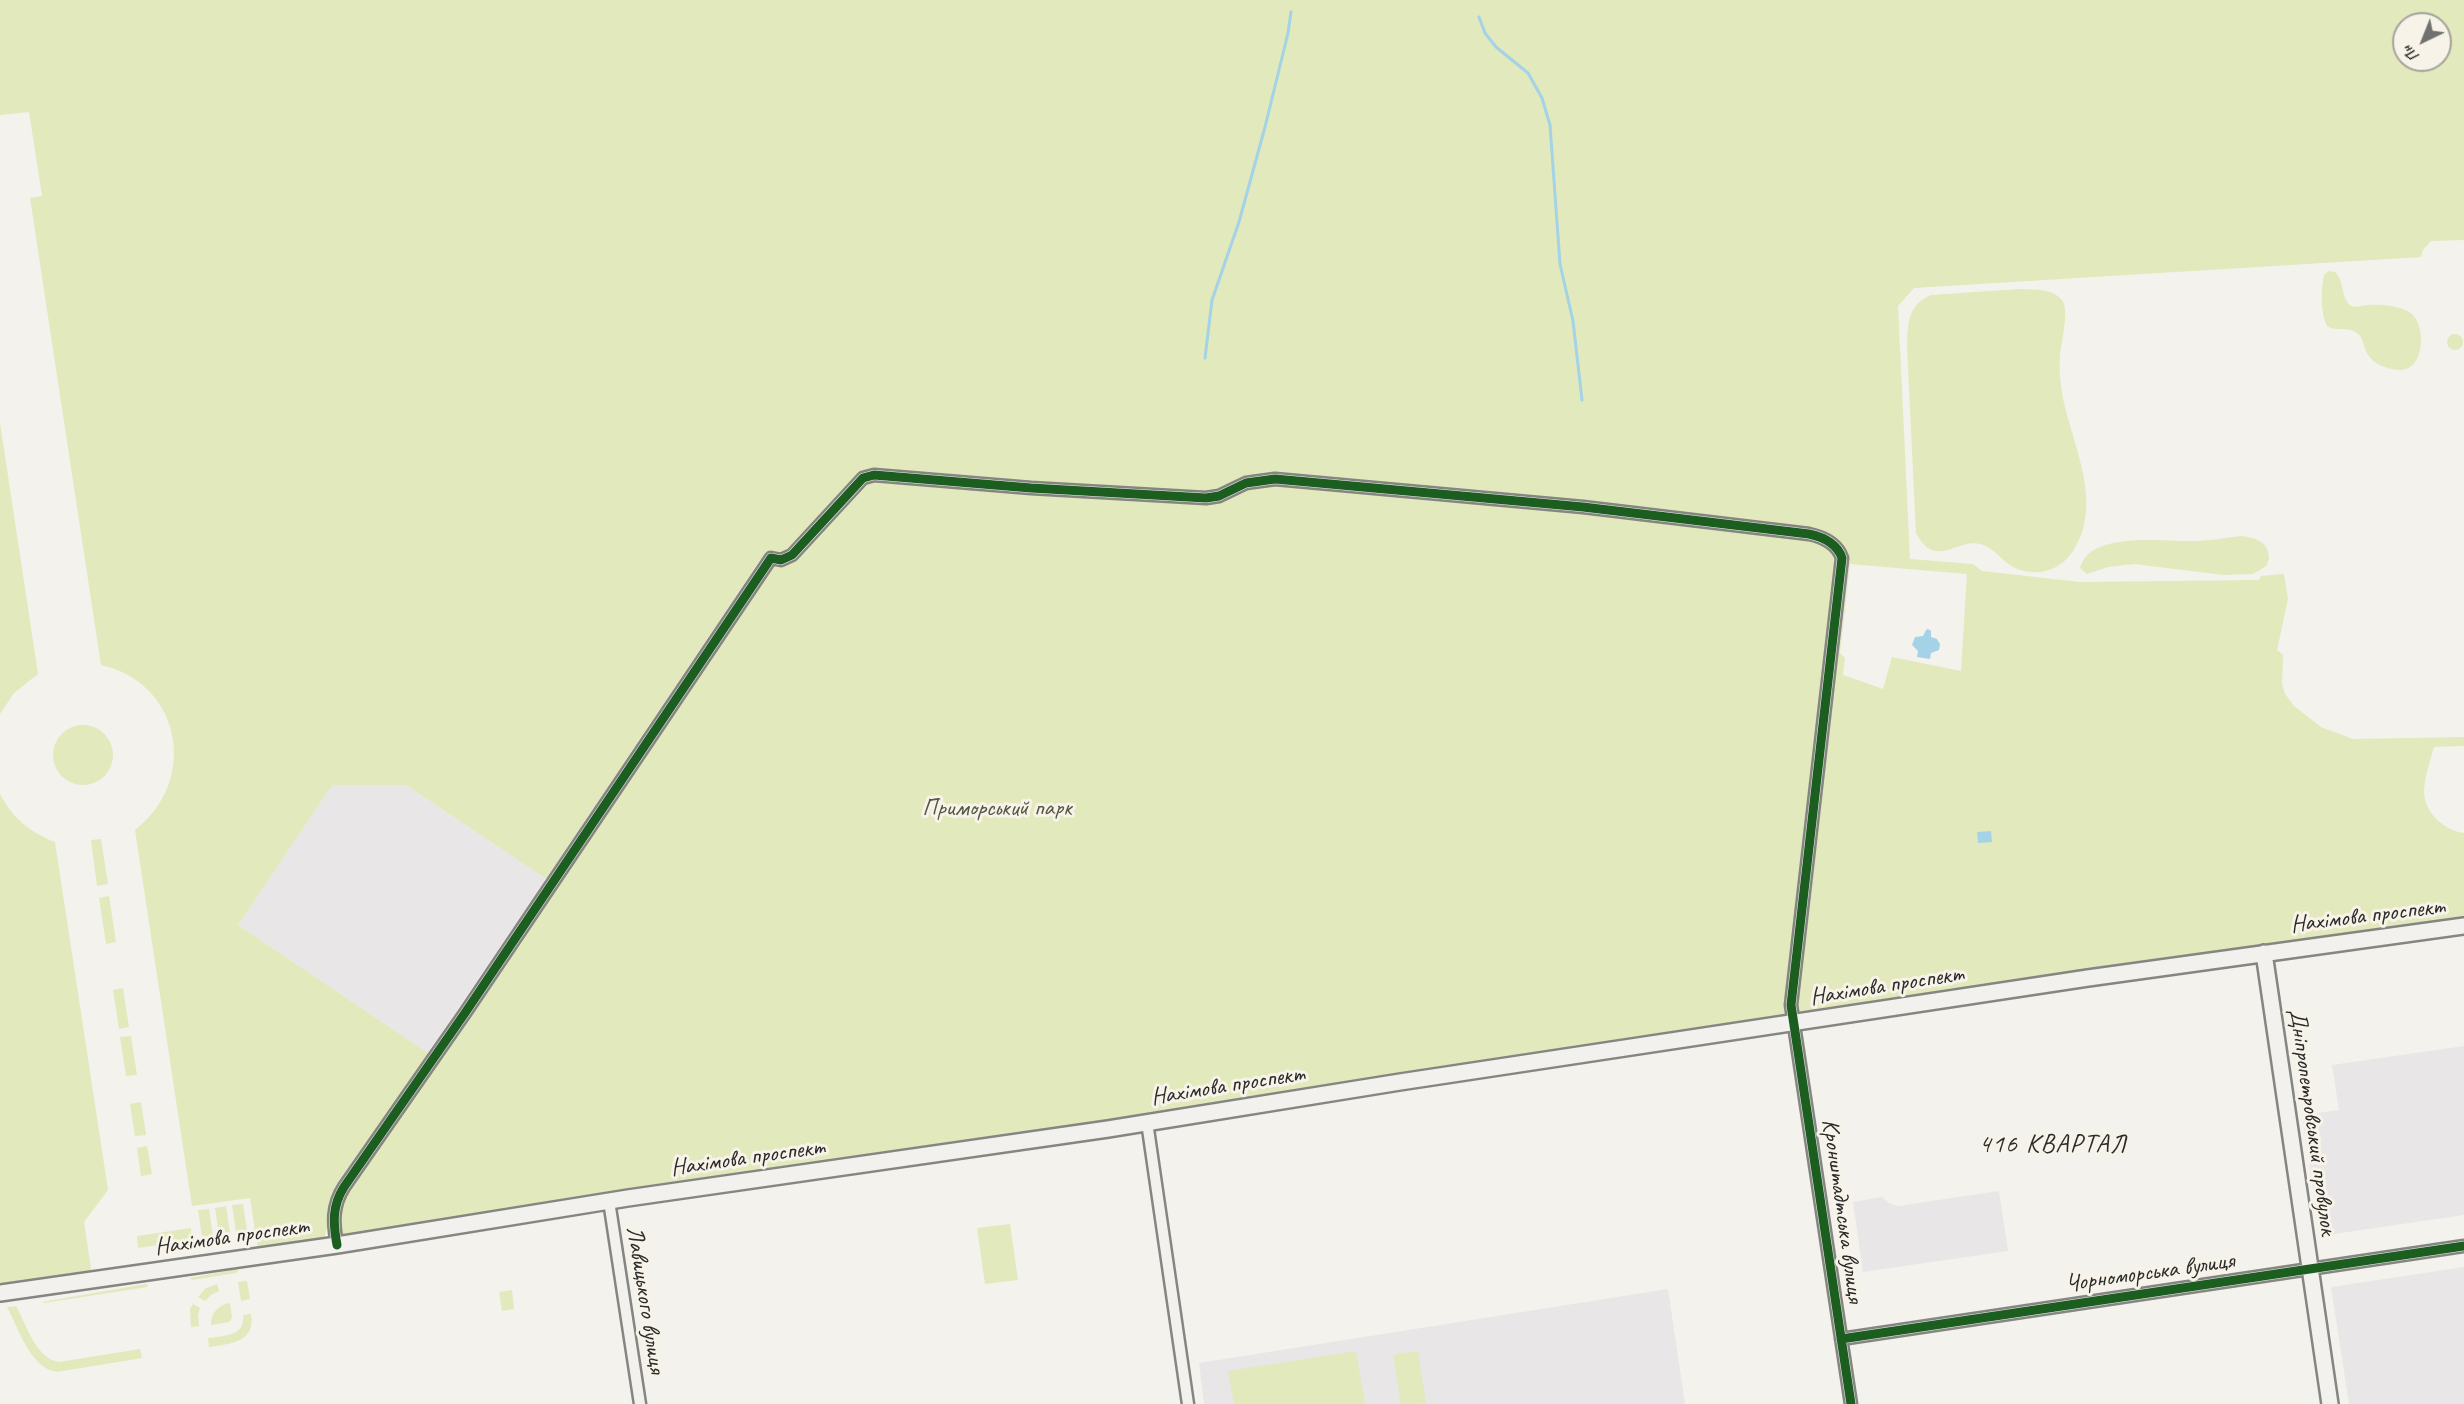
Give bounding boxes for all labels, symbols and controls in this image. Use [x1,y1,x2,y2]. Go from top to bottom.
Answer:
north arrow [2392,12,2452,72]
text: Пн [2398,41,2424,67]
park label: Приморський парк [922,795,1072,823]
street label: Нахімова проспект [2289,892,2447,940]
street label: Нахімова проспект [1808,960,1966,1012]
street label: Дніпропетровський провулок [2282,1007,2342,1237]
street label: Нахімова проспект [1149,1060,1307,1112]
street label: Кронштадтська вулиця [1815,1117,1869,1305]
district label: 416 КВАРТАЛ [1979,1129,2127,1161]
street label: Нахімова проспект [669,1133,827,1183]
street label: Нахімова проспект [153,1212,311,1262]
street label: Лавицького вулиця [619,1224,671,1376]
street label: Чорноморська вулиця [2064,1247,2236,1299]

